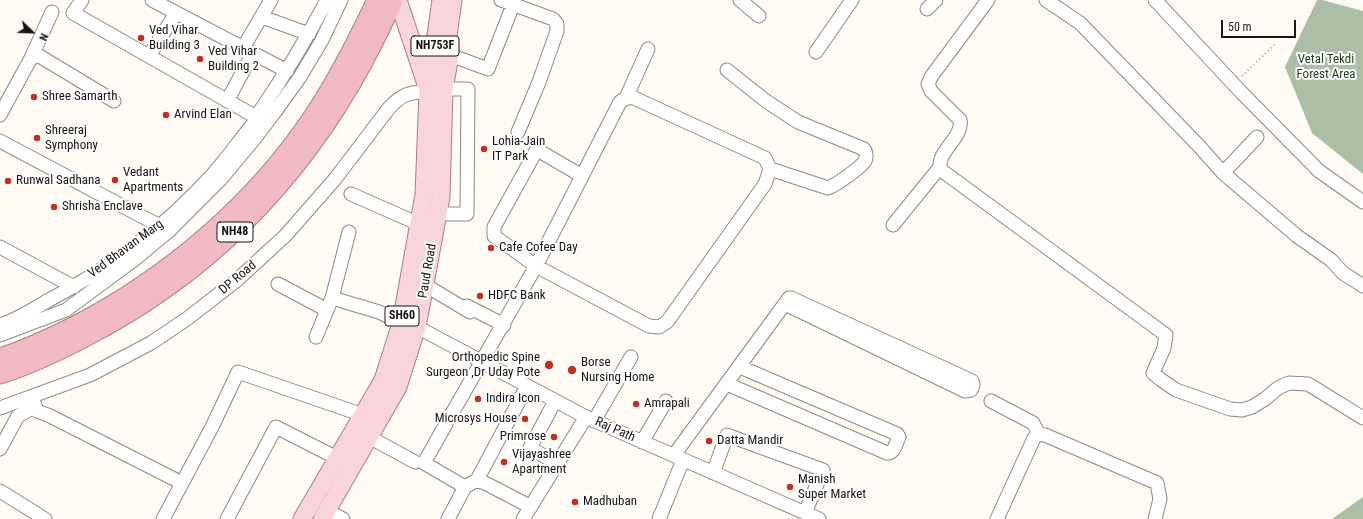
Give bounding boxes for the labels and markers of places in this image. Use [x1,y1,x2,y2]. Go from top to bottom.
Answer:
place label: Ved Vihar Building 3 [149,23,200,54]
marker: Ved Vihar Building 3 [136,33,146,43]
place label: Ved Vihar Building 2 [208,44,259,75]
marker: Ved Vihar Building 2 [195,54,205,64]
place label: Shree Samarth [42,89,117,105]
marker: Shree Samarth [29,92,39,102]
place label: Arvind Elan [174,107,232,123]
marker: Arvind Elan [161,110,171,120]
place label: Shreeraj Symphony [45,123,98,154]
marker: Shreeraj Symphony [32,133,42,143]
place label: Lohia-Jain IT Park [492,134,545,165]
marker: Lohia-Jain IT Park [479,144,489,154]
place label: Vedant Apartments [123,165,183,196]
place label: Runwal Sadhana [16,173,101,189]
marker: Vedant Apartments [110,175,120,185]
marker: Runwal Sadhana [3,176,13,186]
place label: Shrisha Enclave [62,199,143,215]
marker: Shrisha Enclave [49,202,59,212]
place label: Cafe Cofee Day [499,240,578,256]
marker: Cafe Cofee Day [486,243,496,253]
place label: HDFC Bank [488,288,546,304]
marker: HDFC Bank [475,291,485,301]
place label: Orthopedic Spine Surgeon ,Dr Uday Pote [426,350,540,381]
place label: Borse Nursing Home [581,355,654,386]
marker: Orthopedic Spine Surgeon ,Dr Uday Pote [543,359,555,371]
marker: Borse Nursing Home [566,364,578,376]
place label: Indira Icon [486,391,540,407]
marker: Indira Icon [473,394,483,404]
place label: Amrapali [644,396,690,412]
marker: Amrapali [631,399,641,409]
place label: Microsys House [435,411,517,427]
marker: Microsys House [520,414,530,424]
place label: Primrose [500,429,546,445]
marker: Primrose [549,432,559,442]
place label: Datta Mandir [717,433,783,449]
marker: Datta Mandir [704,436,714,446]
place label: Vijayashree Apartment [512,447,571,478]
marker: Vijayashree Apartment [499,457,509,467]
place label: Manish Super Market [798,472,866,503]
marker: Manish Super Market [785,482,795,492]
place label: Madhuban [583,494,637,510]
marker: Madhuban [570,497,580,507]

